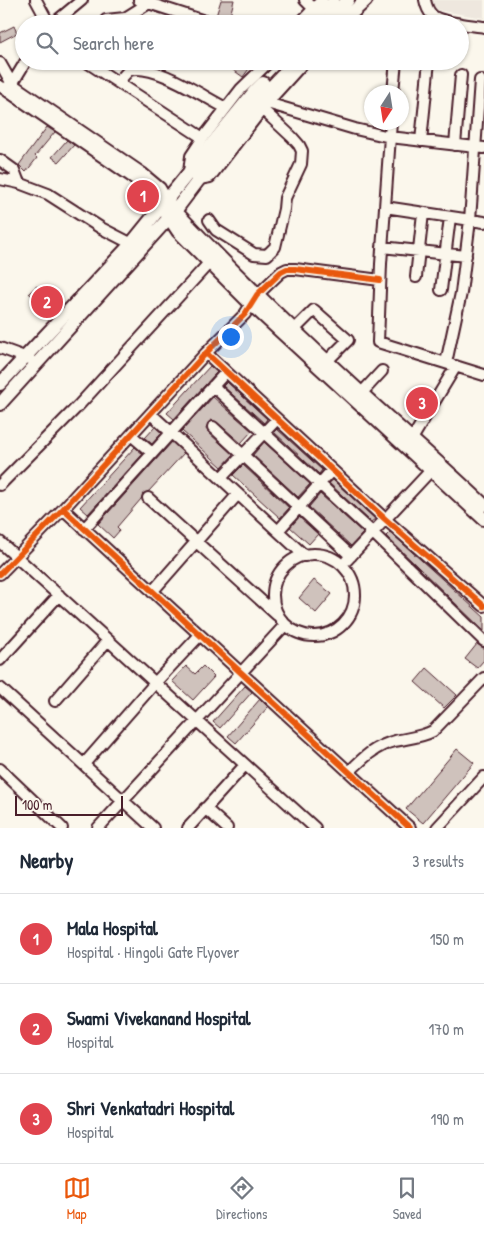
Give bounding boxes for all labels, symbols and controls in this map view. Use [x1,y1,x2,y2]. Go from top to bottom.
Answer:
search box [15,15,469,70]
icon: search [33,29,61,57]
text: Search here [73,30,154,56]
north arrow [364,85,409,130]
pin: 1 [127,177,159,215]
pin: 2 [31,283,63,321]
your location [218,324,244,350]
pin: 3 [406,384,438,422]
scale bar [15,793,122,816]
text: 100 m [22,795,52,814]
text: Nearby [20,846,73,875]
text: 3 results [412,850,464,872]
text: Mala Hospital [67,915,158,941]
text: 1 [33,928,39,950]
text: 150 m [430,928,464,950]
text: Hospital · Hingoli Gate Flyover [67,941,239,963]
text: Swami Vivekanand Hospital [67,1005,251,1031]
text: 2 [32,1018,40,1040]
text: 170 m [429,1018,464,1040]
text: Hospital [67,1031,114,1053]
text: Shri Venkatadri Hospital [67,1095,234,1121]
text: 3 [32,1108,40,1130]
text: 190 m [431,1108,464,1130]
text: Hospital [67,1121,114,1143]
tab: Map [63,1174,91,1223]
tab: Directions [216,1174,267,1223]
tab: Saved [393,1174,421,1223]

